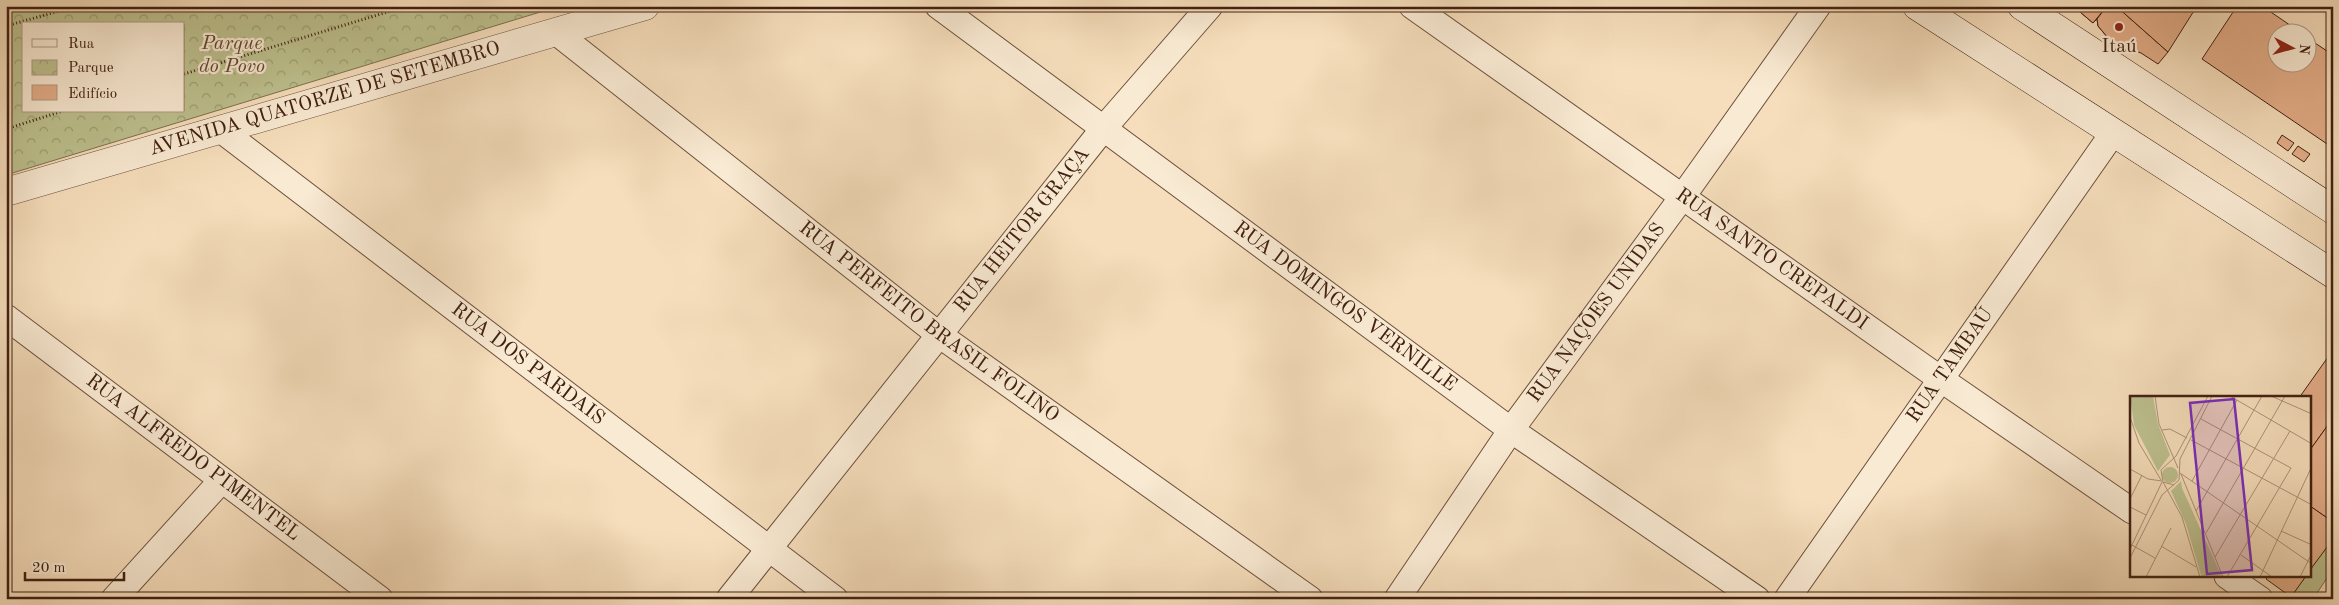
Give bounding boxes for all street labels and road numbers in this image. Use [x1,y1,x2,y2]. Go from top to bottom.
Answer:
street label: AVENIDA QUATORZE DE SETEMBRO [147,39,502,160]
street label: RUA HEITOR GRAÇA [951,144,1094,317]
street label: RUA SANTO CREPALDI [1672,185,1872,334]
street label: RUA PERFEITO BRASIL FOLINO [795,218,1062,427]
street label: RUA DOMINGOS VERNILLE [1230,218,1460,396]
street label: RUA NAÇÕES UNIDAS [1525,220,1669,407]
street label: RUA DOS PARDAIS [447,299,608,429]
street label: RUA TAMBAÚ [1903,302,1998,427]
street label: RUA ALFREDO PIMENTEL [82,371,304,545]

